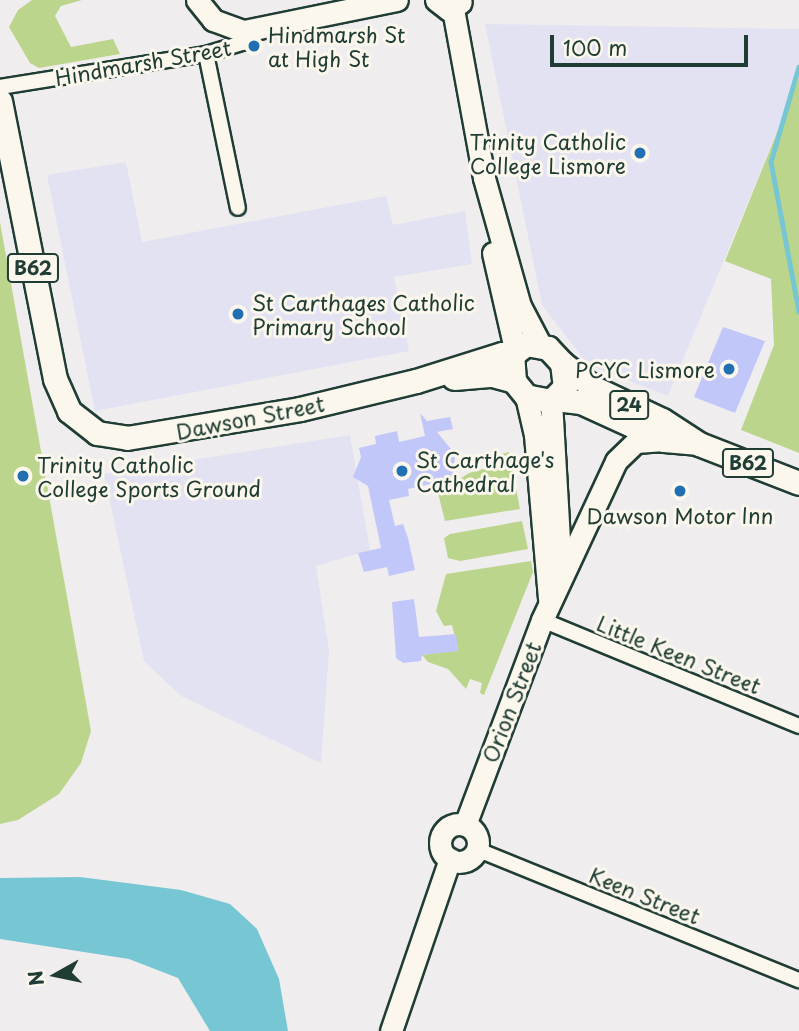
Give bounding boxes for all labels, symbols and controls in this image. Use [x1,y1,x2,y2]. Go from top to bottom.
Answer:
place label: Hindmarsh St at High St [268,21,406,71]
scale bar [554,21,752,65]
text: 100 m [563,31,627,63]
street label: Hindmarsh Street [52,34,234,90]
marker: Hindmarsh St at High St [246,38,262,54]
place label: Trinity Catholic College Lismore [469,128,626,178]
marker: Trinity Catholic College Lismore [632,145,648,161]
road number: B62 [7,252,59,284]
place label: St Carthages Catholic Primary School [252,289,476,339]
marker: St Carthages Catholic Primary School [230,306,246,322]
place label: PCYC Lismore [573,356,715,382]
marker: PCYC Lismore [721,361,737,377]
street label: Dawson Street [174,390,326,444]
road number: 24 [608,390,650,420]
place label: St Carthage's Cathedral [416,446,553,496]
road number: B62 [722,447,774,478]
place label: Trinity Catholic College Sports Ground [37,451,263,501]
marker: St Carthage's Cathedral [394,463,410,479]
marker: Trinity Catholic College Sports Ground [15,468,31,484]
marker: Dawson Motor Inn [672,483,688,499]
place label: Dawson Motor Inn [587,502,773,528]
street label: Little Keen Street [592,609,766,699]
street label: Orion Street [476,638,546,766]
street label: Keen Street [585,861,705,929]
north arrow [21,940,91,1010]
text: N [20,969,50,988]

